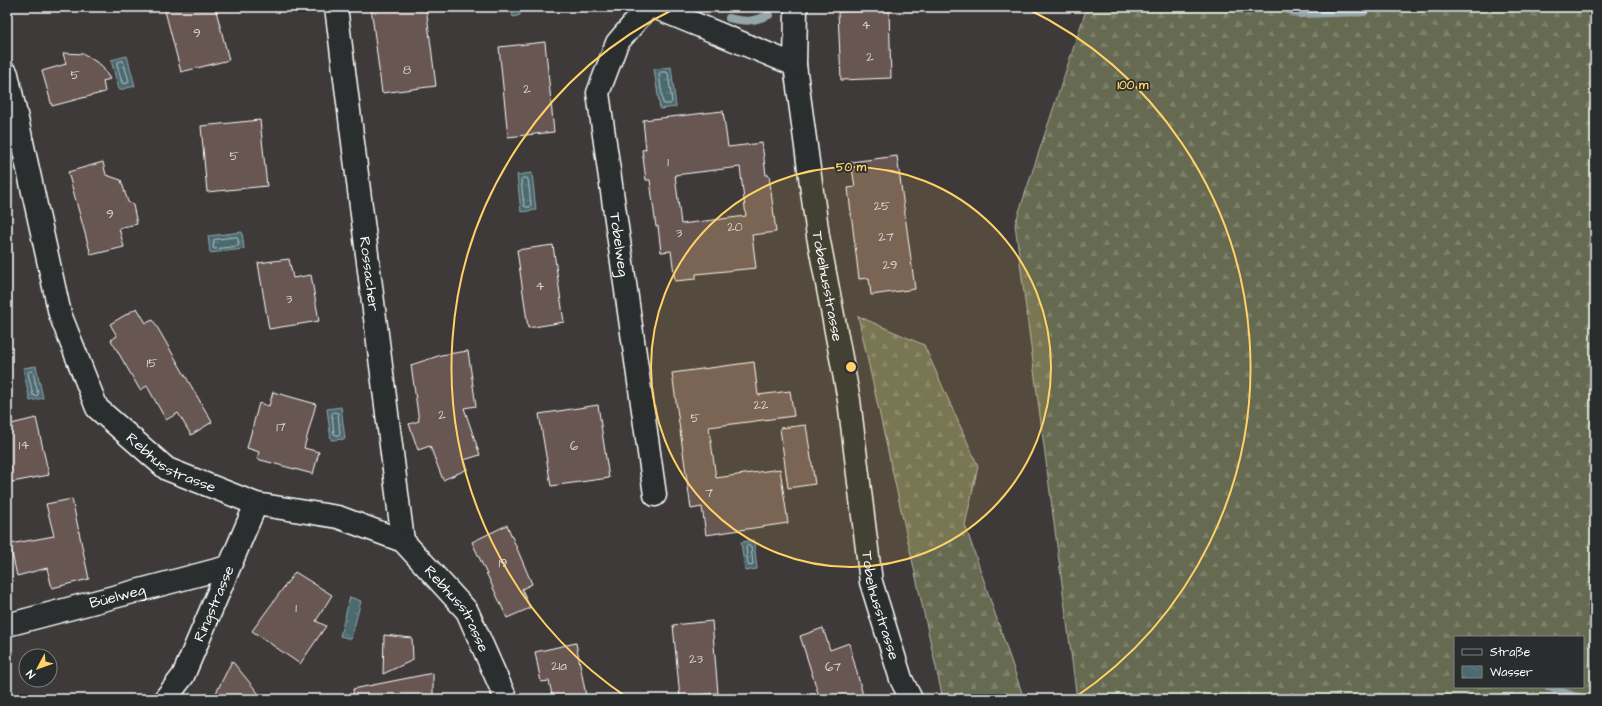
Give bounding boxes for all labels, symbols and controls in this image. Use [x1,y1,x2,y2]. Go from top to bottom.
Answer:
house number: 4 [862,16,871,34]
house number: 9 [193,24,201,42]
house number: 2 [866,48,874,66]
house number: 8 [403,61,412,79]
house number: 5 [70,66,80,84]
text: 100 m [1118,77,1149,94]
house number: 2 [523,80,531,98]
house number: 5 [229,147,239,165]
house number: 1 [667,153,669,171]
text: 50 m [836,159,867,176]
house number: 25 [874,197,890,215]
house number: 9 [106,205,114,223]
street label: Tobelweg [605,211,634,278]
house number: 20 [727,218,743,236]
house number: 3 [676,224,683,242]
house number: 27 [878,228,894,246]
street label: Tobelhusstrasse [807,230,848,343]
street label: Rossacher [354,235,385,313]
house number: 29 [883,256,897,274]
house number: 4 [536,277,545,295]
house number: 3 [286,290,293,308]
house number: 15 [147,354,157,372]
centre of rings [844,360,858,374]
house number: 22 [754,396,769,414]
house number: 2 [438,406,446,424]
house number: 5 [690,409,700,427]
house number: 17 [276,418,286,436]
street label: Rebhusstrasse [122,428,219,498]
house number: 14 [19,436,29,454]
house number: 6 [570,437,578,455]
house number: 7 [705,484,713,502]
street label: Tobelhusstrasse [857,550,905,662]
house number: 19 [498,554,508,572]
street label: Rebhusstrasse [420,561,494,655]
street label: Ringstrasse [188,562,239,645]
street label: Büelweg [87,579,148,613]
house number: 1 [295,599,297,617]
legend [1454,636,1584,688]
text: Straße [1490,644,1531,661]
north arrow [18,648,58,688]
house number: 23 [689,650,703,668]
house number: 21a [551,657,567,675]
house number: 67 [825,658,841,676]
text: Wasser [1490,664,1533,681]
text: N [23,667,39,682]

